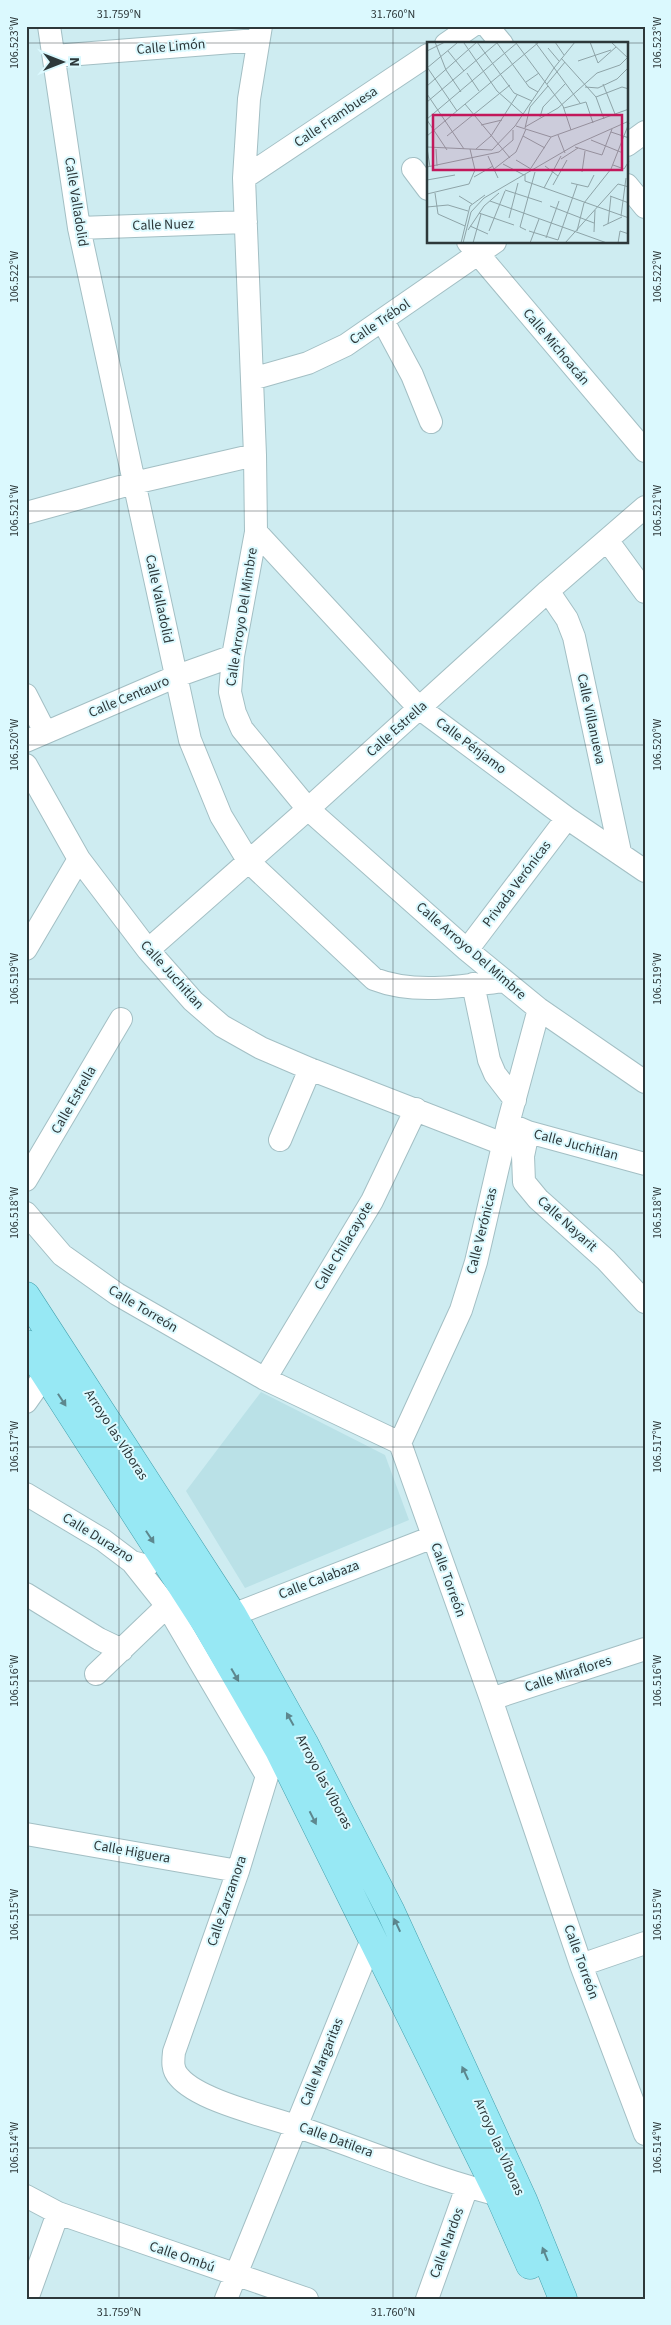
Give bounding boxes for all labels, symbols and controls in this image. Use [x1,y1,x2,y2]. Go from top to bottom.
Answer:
text: 31.759°N [97,6,141,23]
text: 31.760°N [371,6,415,23]
text: 106.523°W [6,16,23,69]
text: 106.523°W [649,16,666,69]
street label: Calle Limón [136,34,206,60]
north arrow [38,38,88,88]
inset map [427,42,628,244]
text: N [64,57,84,67]
street label: Calle Frambuesa [290,82,382,152]
street label: Calle Valladolid [59,156,93,248]
street label: Calle Nuez [132,214,194,236]
text: 106.522°W [6,250,23,303]
text: 106.522°W [649,250,666,303]
street label: Calle Trébol [346,294,415,350]
street label: Calle Michoacán [518,304,594,390]
text: 106.521°W [6,484,23,537]
text: 106.521°W [649,484,666,537]
street label: Calle Arroyo Del Mimbre [221,546,263,688]
street label: Calle Valladolid [140,553,178,645]
street label: Calle Centauro [86,671,172,723]
street label: Calle Villanueva [572,672,610,766]
street label: Calle Estrella [362,696,432,762]
street label: Calle Pénjamo [432,713,510,779]
text: 106.520°W [6,718,23,771]
text: 106.520°W [649,718,666,771]
street label: Privada Verónicas [478,836,556,931]
street label: Calle Arroyo Del Mimbre [412,897,530,1005]
street label: Calle Juchitlan [136,936,208,1014]
text: 106.519°W [6,952,23,1005]
text: 106.519°W [649,952,666,1005]
street label: Calle Estrella [46,1062,102,1138]
street label: Calle Juchitlan [532,1124,620,1166]
text: 106.518°W [6,1186,23,1239]
street label: Calle Verónicas [462,1186,502,1276]
text: 106.518°W [649,1186,666,1239]
street label: Calle Nayarit [533,1192,602,1256]
street label: Calle Chilacayote [310,1198,378,1294]
street label: Calle Torreón [104,1280,182,1338]
street label: Arroyo las Víboras [79,1386,153,1484]
one-way arrow [57,1394,67,1407]
text: 106.517°W [6,1420,23,1473]
text: 106.517°W [649,1420,666,1473]
street label: Calle Durazno [58,1508,138,1568]
one-way arrow [145,1530,155,1543]
street label: Calle Torreón [425,1540,471,1620]
street label: Calle Calabaza [276,1555,362,1605]
street label: Calle Miraflores [522,1651,614,1697]
text: 106.516°W [6,1654,23,1707]
text: 106.516°W [649,1654,666,1707]
one-way arrow [231,1668,240,1682]
one-way arrow [286,1712,295,1725]
street label: Arroyo las Víboras [291,1731,357,1833]
one-way arrow [309,1811,317,1825]
street label: Calle Higuera [92,1835,172,1869]
street label: Calle Zarzamora [202,1853,252,1949]
text: 106.515°W [6,1888,23,1941]
text: 106.515°W [649,1888,666,1941]
one-way arrow [393,1918,401,1932]
street label: Calle Torreón [558,1922,604,2002]
street label: Calle Margaritas [295,2015,349,2109]
one-way arrow [460,2066,468,2080]
street label: Arroyo las Víboras [469,2095,529,2199]
street label: Calle Datilera [296,2117,376,2163]
text: 106.514°W [6,2121,23,2174]
text: 106.514°W [649,2121,666,2174]
street label: Calle Nardos [425,2205,469,2281]
street label: Calle Ombú [147,2236,217,2278]
one-way arrow [540,2246,548,2261]
text: 31.759°N [97,2304,141,2321]
text: 31.760°N [371,2304,415,2321]

